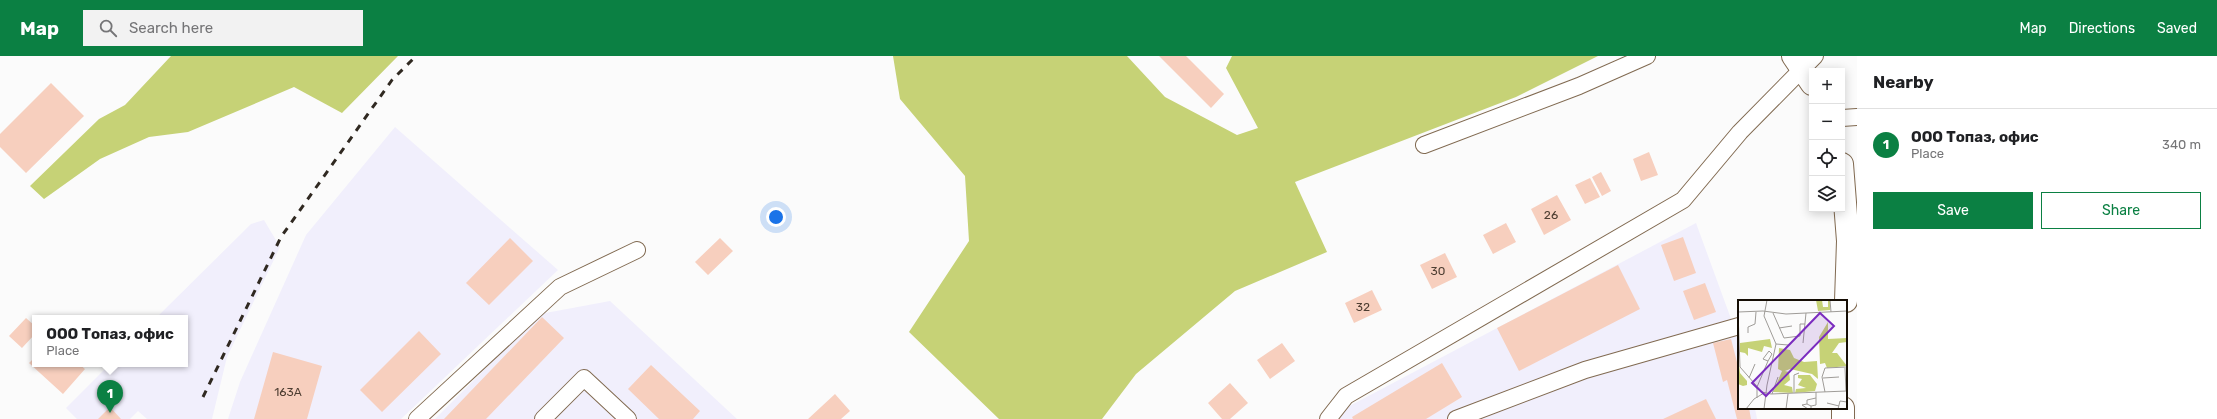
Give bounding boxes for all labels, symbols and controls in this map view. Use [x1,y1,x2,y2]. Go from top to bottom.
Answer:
search box [83,10,363,46]
text: Map [20,17,59,40]
icon: search [97,17,119,39]
text: Search here [129,19,213,37]
text: Map [2020,20,2047,37]
text: Directions [2069,20,2135,37]
text: Saved [2157,20,2197,37]
map controls [1809,68,1845,212]
button: + [1809,68,1845,104]
text: Nearby [1873,72,1934,92]
button: − [1809,104,1845,140]
text: ООО Топаз, офис [1911,128,2039,146]
text: 1 [1883,137,1889,152]
text: 340 m [2162,137,2201,152]
button: locate [1809,140,1845,176]
text: Place [1911,146,1944,161]
button: layers [1809,176,1845,212]
button: Save [1873,192,2033,229]
button: Share [2041,192,2201,229]
your location [766,207,786,227]
house number: 26 [1544,208,1558,222]
house number: 30 [1431,264,1445,278]
house number: 32 [1356,300,1370,314]
inset map [1738,300,1847,409]
popup [32,315,188,367]
text: ООО Топаз, офис [46,325,174,343]
text: Place [46,343,79,358]
pin: 1 [97,380,123,413]
house number: 163А [274,385,302,399]

